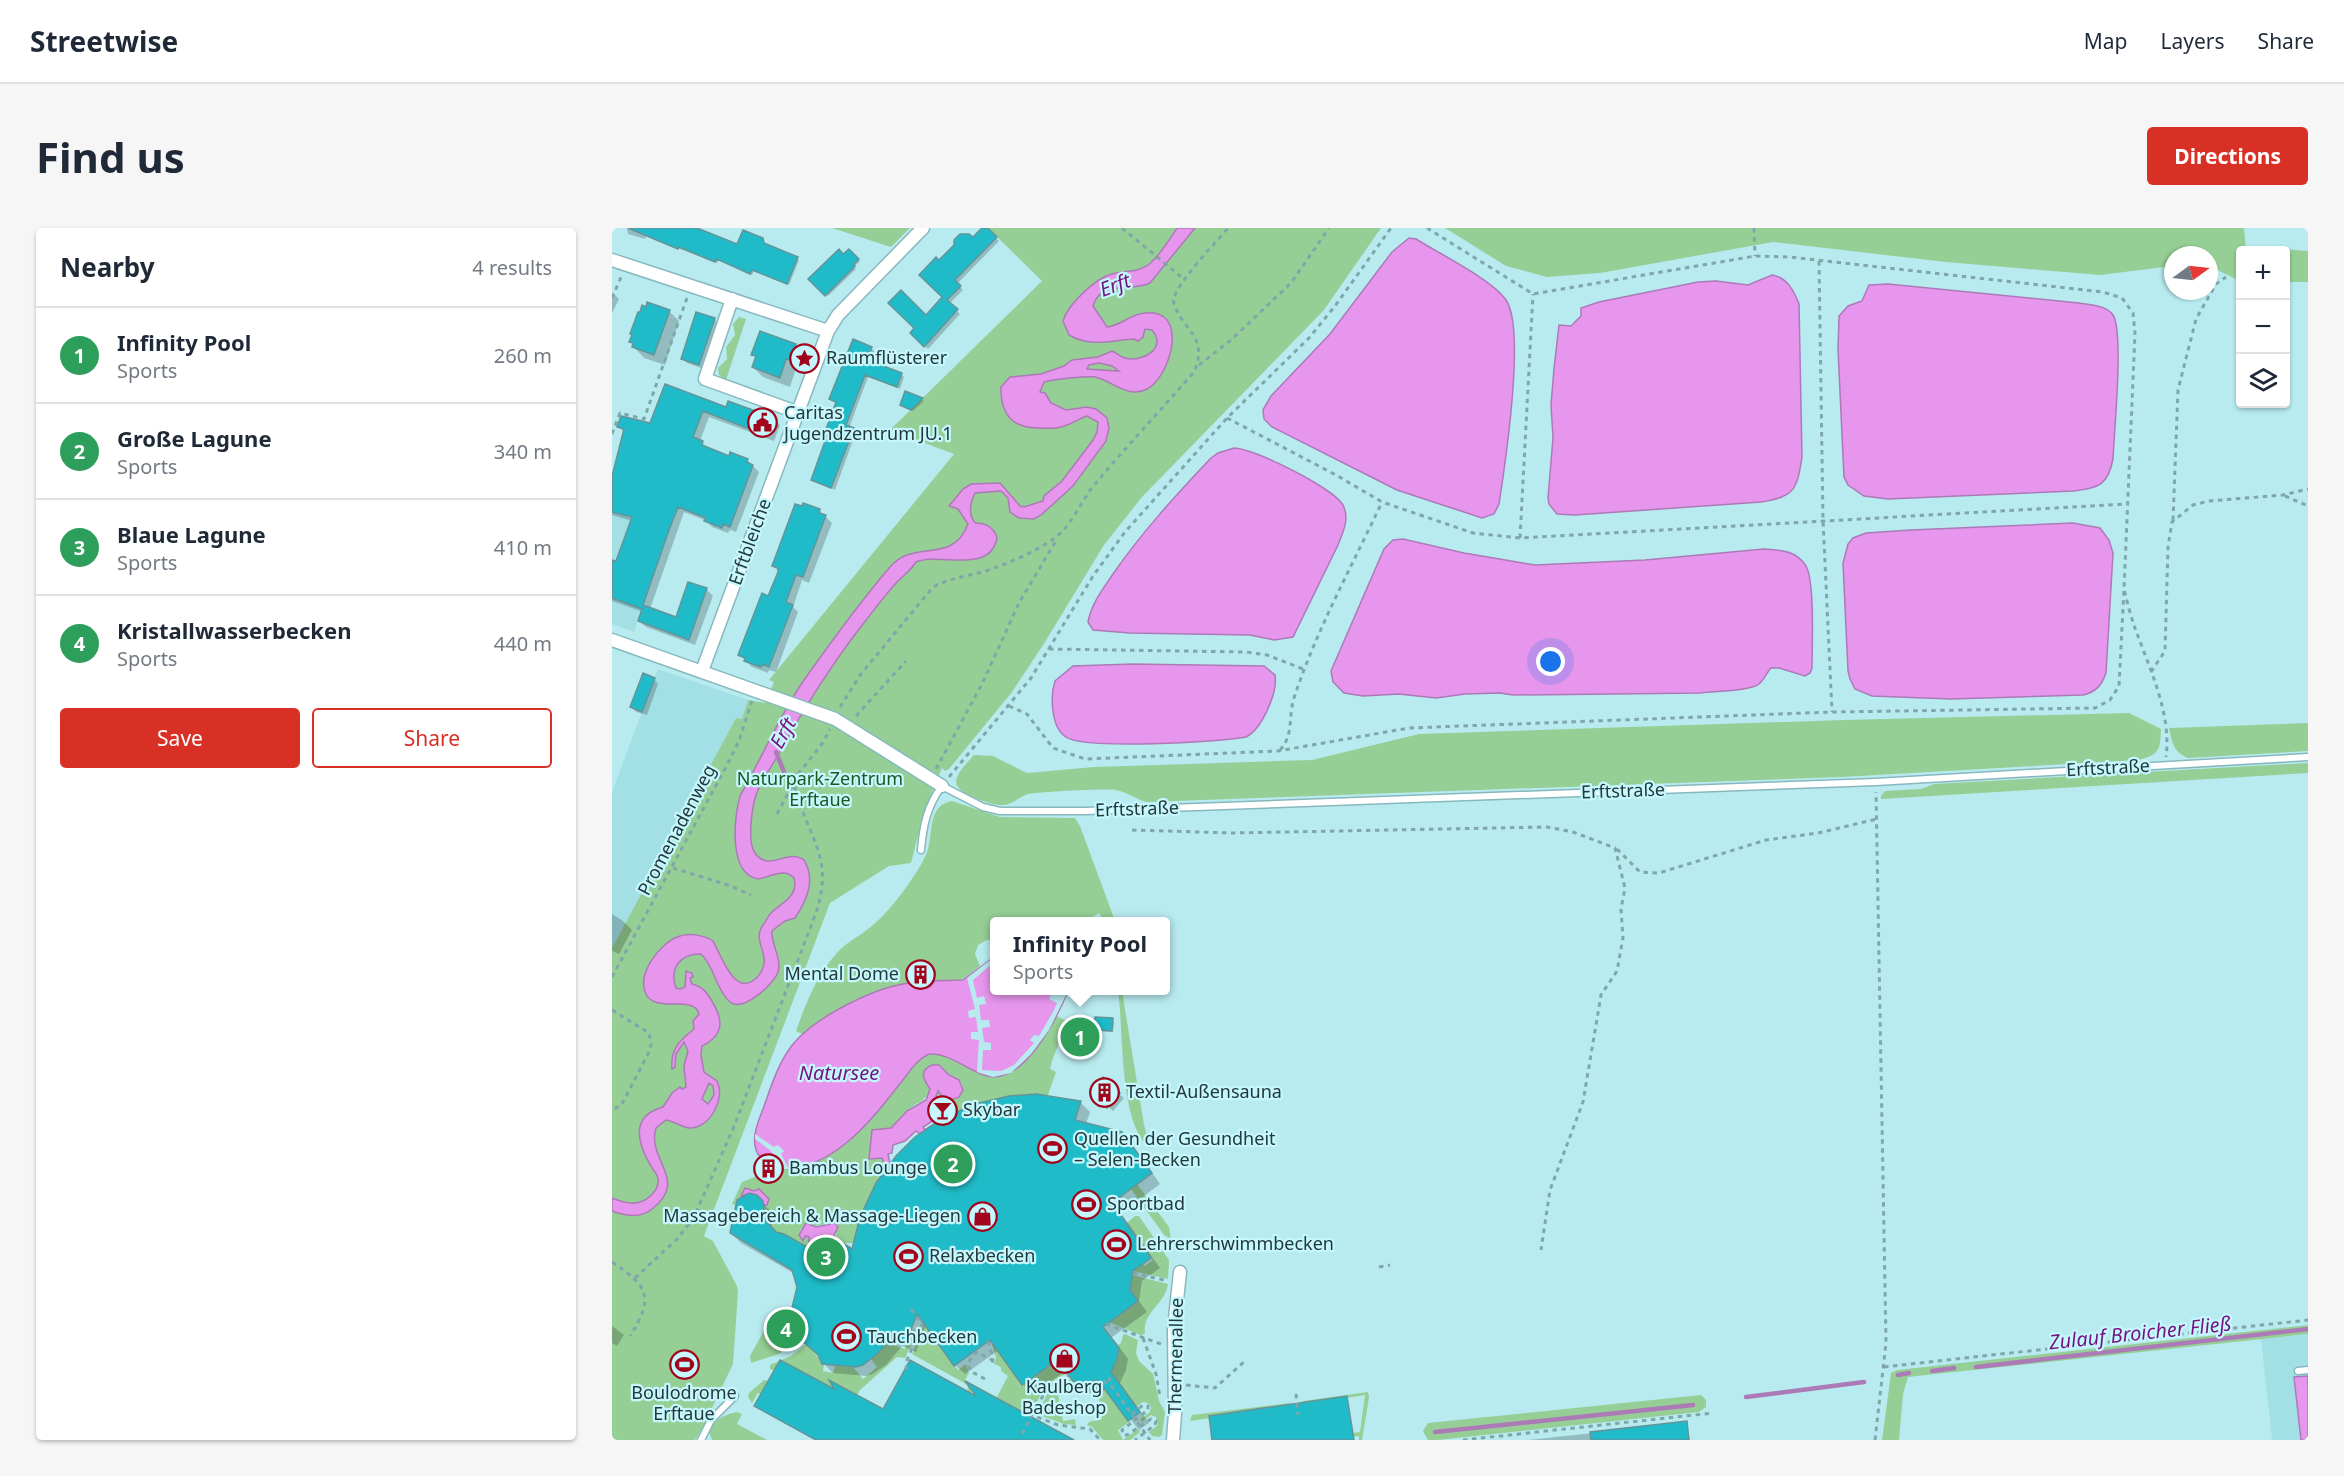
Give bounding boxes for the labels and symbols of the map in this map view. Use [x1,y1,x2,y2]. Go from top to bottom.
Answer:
north arrow [2164,246,2218,300]
water label: Erft [1096,266,1135,303]
place icon: Raumflüsterer [789,342,821,374]
place label: Raumflüsterer [826,345,948,369]
place label: Caritas Jugendzentrum JU.1 [782,400,953,445]
public building icon: Caritas Jugendzentrum JU.1 [747,407,779,439]
street label: Erftbleiche [722,495,776,588]
your location [1536,647,1565,676]
water label: Erft [763,711,803,753]
street label: Erftstraße [2065,753,2150,781]
street label: Promenadenweg [632,760,721,899]
park label: Naturpark-Zentrum Erftaue [737,766,903,811]
street label: Erftstraße [1581,777,1665,803]
street label: Erftstraße [1095,795,1179,821]
building icon: Mental Dome [904,958,936,990]
place label: Mental Dome [784,961,899,985]
pin: 1 [1060,1014,1100,1060]
water label: Natursee [799,1059,879,1086]
building icon: Textil-Außensauna [1089,1076,1121,1108]
place label: Textil-Außensauna [1126,1079,1282,1103]
bar icon: Skybar [926,1094,958,1126]
place label: Skybar [963,1097,1021,1121]
place label: Quellen der Gesundheit – Selen-Becken [1074,1126,1276,1171]
sports icon: Quellen der Gesundheit – Selen-Becken [1037,1133,1069,1165]
pin: 2 [934,1142,972,1186]
building icon: Bambus Lounge [752,1152,784,1184]
place label: Bambus Lounge [789,1155,927,1179]
sports icon: Sportbad [1070,1188,1102,1220]
place label: Sportbad [1107,1191,1185,1215]
shop icon: Massagebereich & Massage-Liegen [966,1200,998,1232]
place label: Massagebereich & Massage-Liegen [663,1203,961,1227]
sports icon: Lehrerschwimmbecken [1100,1228,1132,1260]
place label: Lehrerschwimmbecken [1137,1231,1334,1255]
pin: 3 [806,1234,846,1280]
sports icon: Relaxbecken [892,1240,924,1272]
place label: Relaxbecken [929,1243,1035,1267]
street label: Thermenallee [1162,1298,1188,1414]
pin: 4 [766,1306,806,1352]
water label: Zulauf Broicher Fließ [2046,1309,2233,1356]
sports icon: Tauchbecken [830,1321,862,1353]
place label: Tauchbecken [867,1324,977,1348]
shop icon: Kaulberg Badeshop [1048,1342,1080,1374]
sports icon: Boulodrome Erftaue [668,1348,700,1380]
place label: Kaulberg Badeshop [1022,1374,1106,1419]
place label: Boulodrome Erftaue [631,1380,737,1425]

